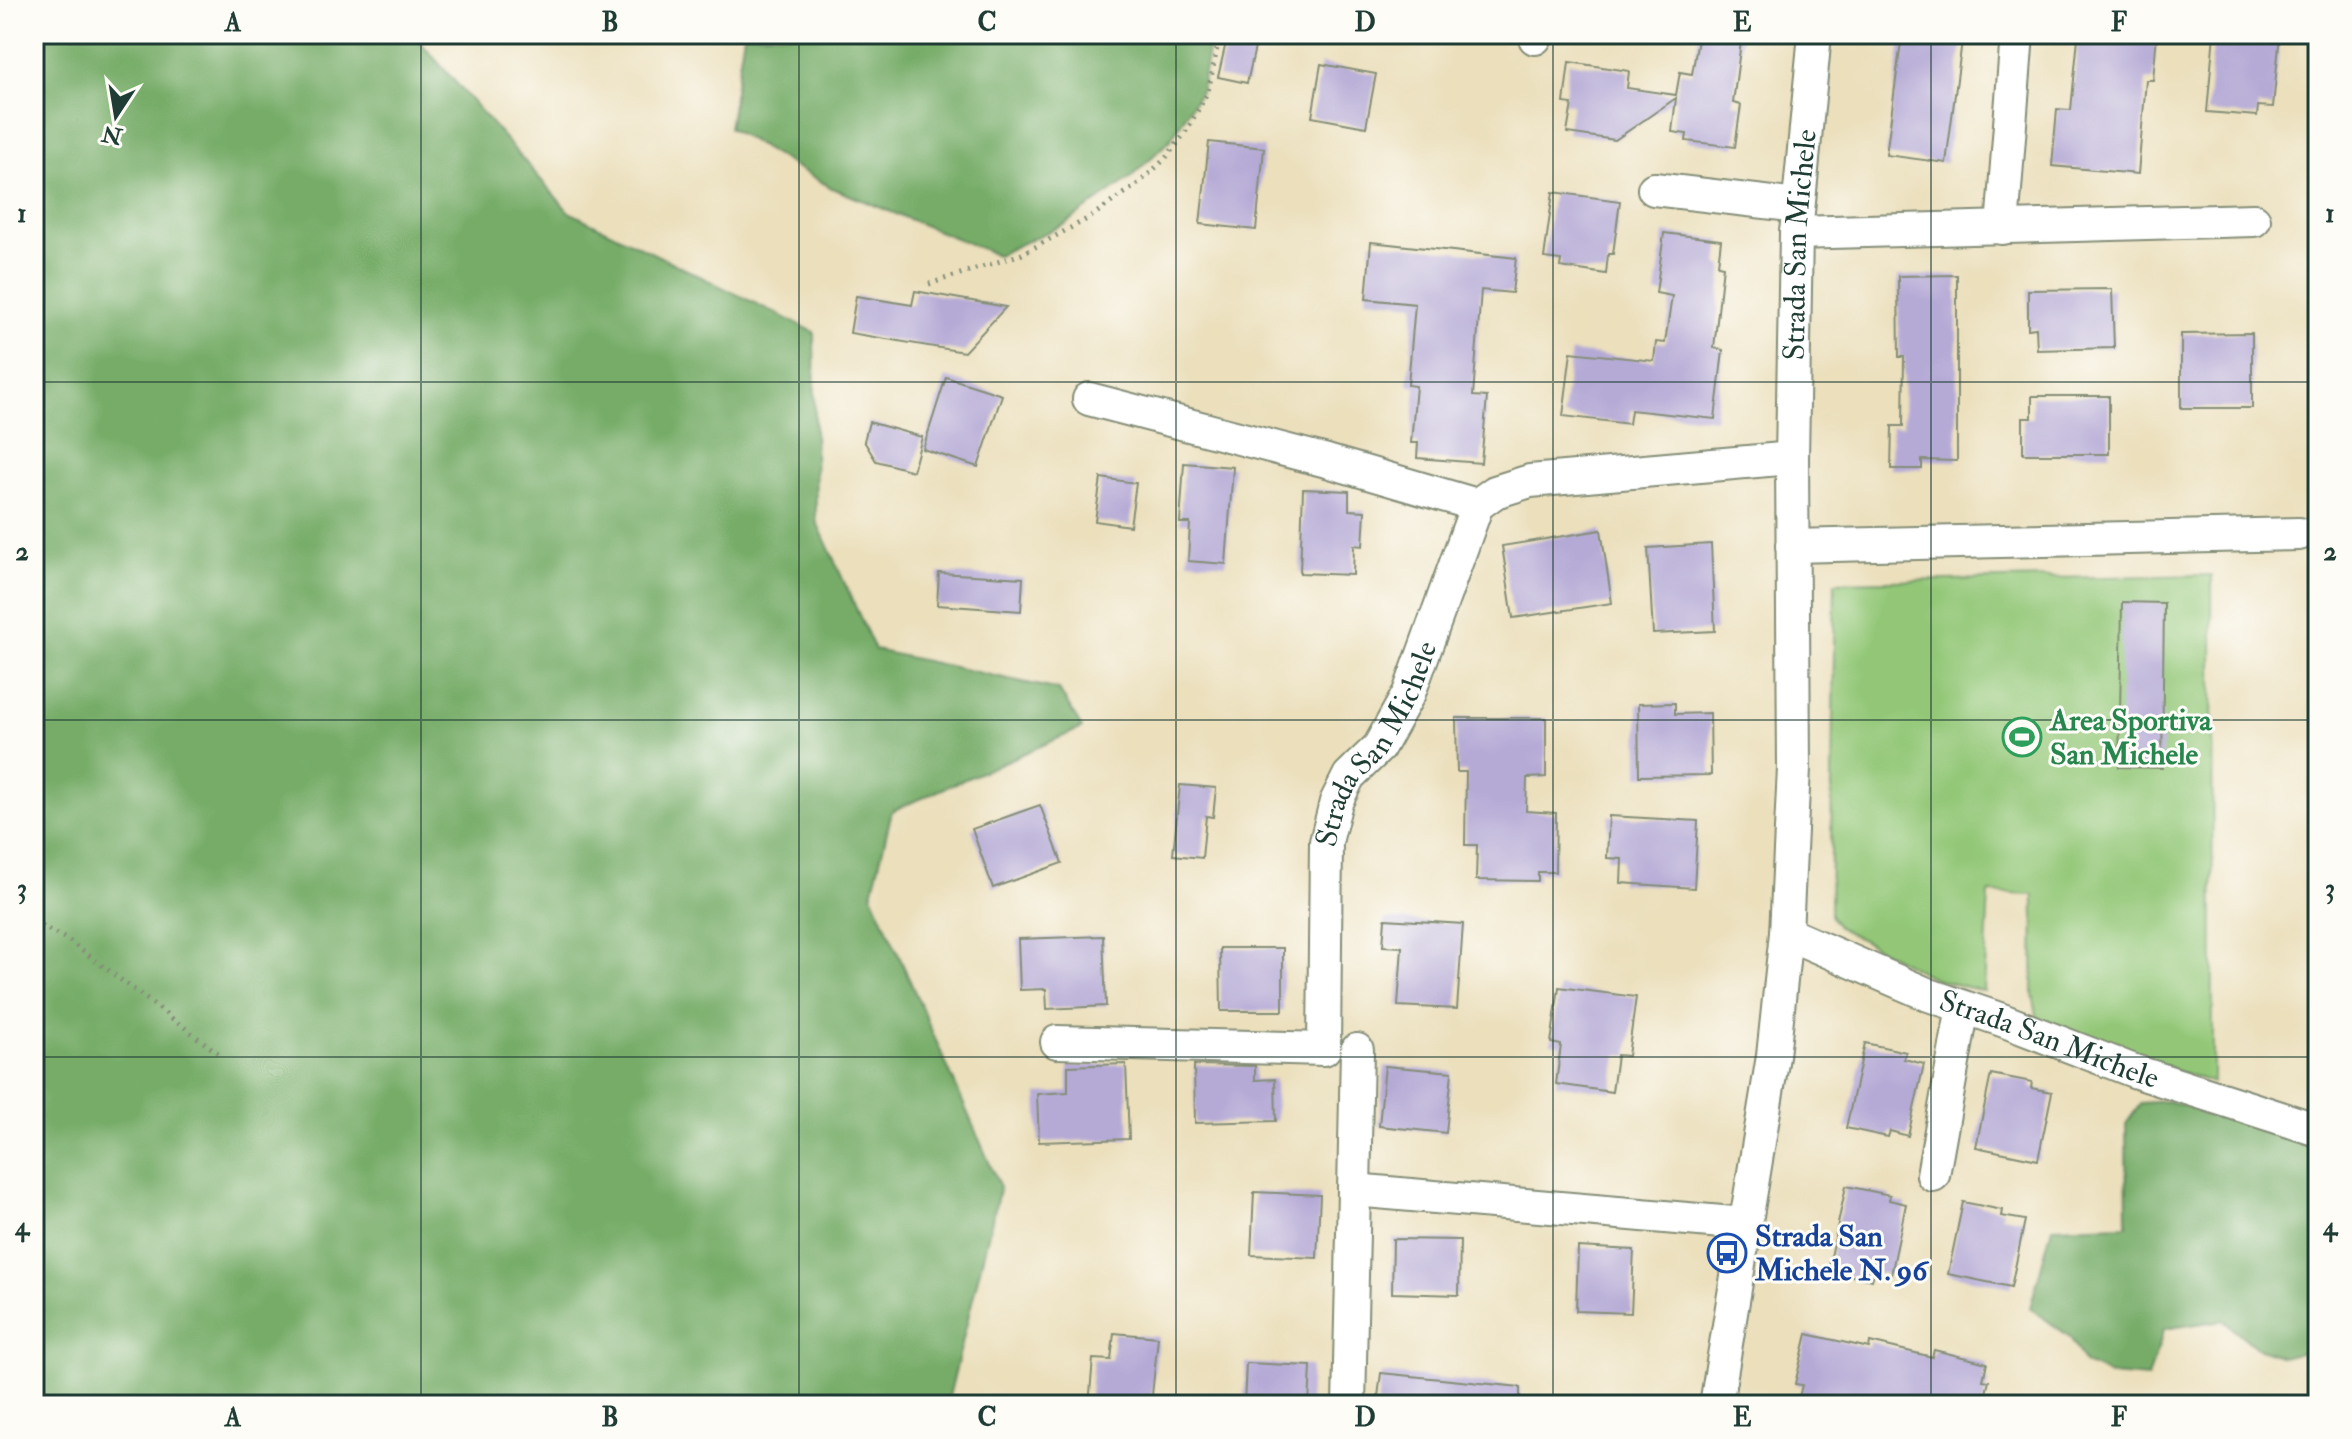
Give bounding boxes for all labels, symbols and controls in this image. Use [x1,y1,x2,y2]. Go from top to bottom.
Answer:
text: A [224,7,242,39]
text: B [601,7,619,39]
text: C [977,7,997,39]
text: D [1354,7,1376,39]
text: E [1733,7,1752,39]
text: F [2111,7,2128,39]
north arrow [76,76,156,156]
text: N [99,119,126,151]
street label: Strada San Michele [1775,127,1824,361]
text: 1 [17,198,27,230]
text: 1 [2325,198,2335,230]
text: 2 [15,536,29,568]
text: 2 [2323,536,2337,568]
street label: Strada San Michele [1307,636,1445,850]
place label: Area Sportiva San Michele [2048,702,2213,773]
sports icon: Area Sportiva San Michele [2001,716,2043,758]
text: 3 [17,873,27,905]
text: 3 [2325,873,2335,905]
street label: Strada San Michele [1935,981,2164,1096]
text: 4 [14,1211,31,1243]
text: 4 [2322,1211,2339,1243]
place label: Strada San Michele N. 96 [1754,1218,1929,1289]
bus stop icon: Strada San Michele N. 96 [1706,1232,1748,1274]
text: A [224,1402,242,1434]
text: B [601,1402,619,1434]
text: C [977,1402,997,1434]
text: D [1354,1402,1376,1434]
text: E [1733,1402,1752,1434]
text: F [2111,1402,2128,1434]

